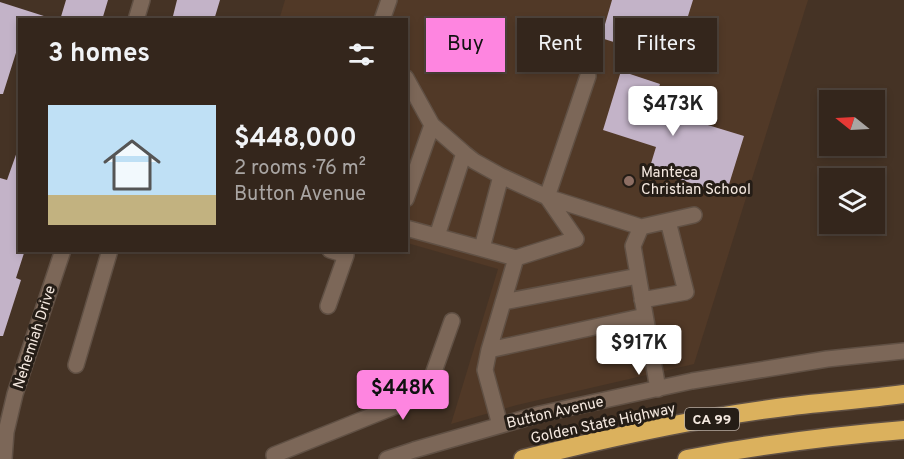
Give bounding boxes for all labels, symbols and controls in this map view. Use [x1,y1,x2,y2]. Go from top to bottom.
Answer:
chip: Buy [426,18,505,72]
chip: Rent [517,18,603,72]
chip: Filters [615,18,717,72]
text: 3 homes [48,38,150,71]
icon: filters [345,38,378,71]
pin: $473K [631,86,715,137]
north arrow [819,90,885,156]
map controls [819,90,885,234]
text: $473K [642,92,704,118]
text: $448,000 [234,123,357,156]
icon: home [96,129,168,201]
text: 2 rooms · 76 m² [234,156,366,182]
place label: Manteca Christian School [641,164,751,200]
button: layers [819,168,885,234]
marker: Manteca Christian School [622,174,636,188]
text: Button Avenue [234,182,366,208]
street label: Nehemiah Drive [10,283,61,392]
pin: $917K [597,325,681,376]
text: $917K [610,331,668,357]
pin: $448K [361,370,445,421]
text: $448K [371,376,435,402]
street label: Button Avenue [505,393,606,434]
street label: Golden State Highway [529,400,678,449]
road number: CA 99 [685,408,739,430]

